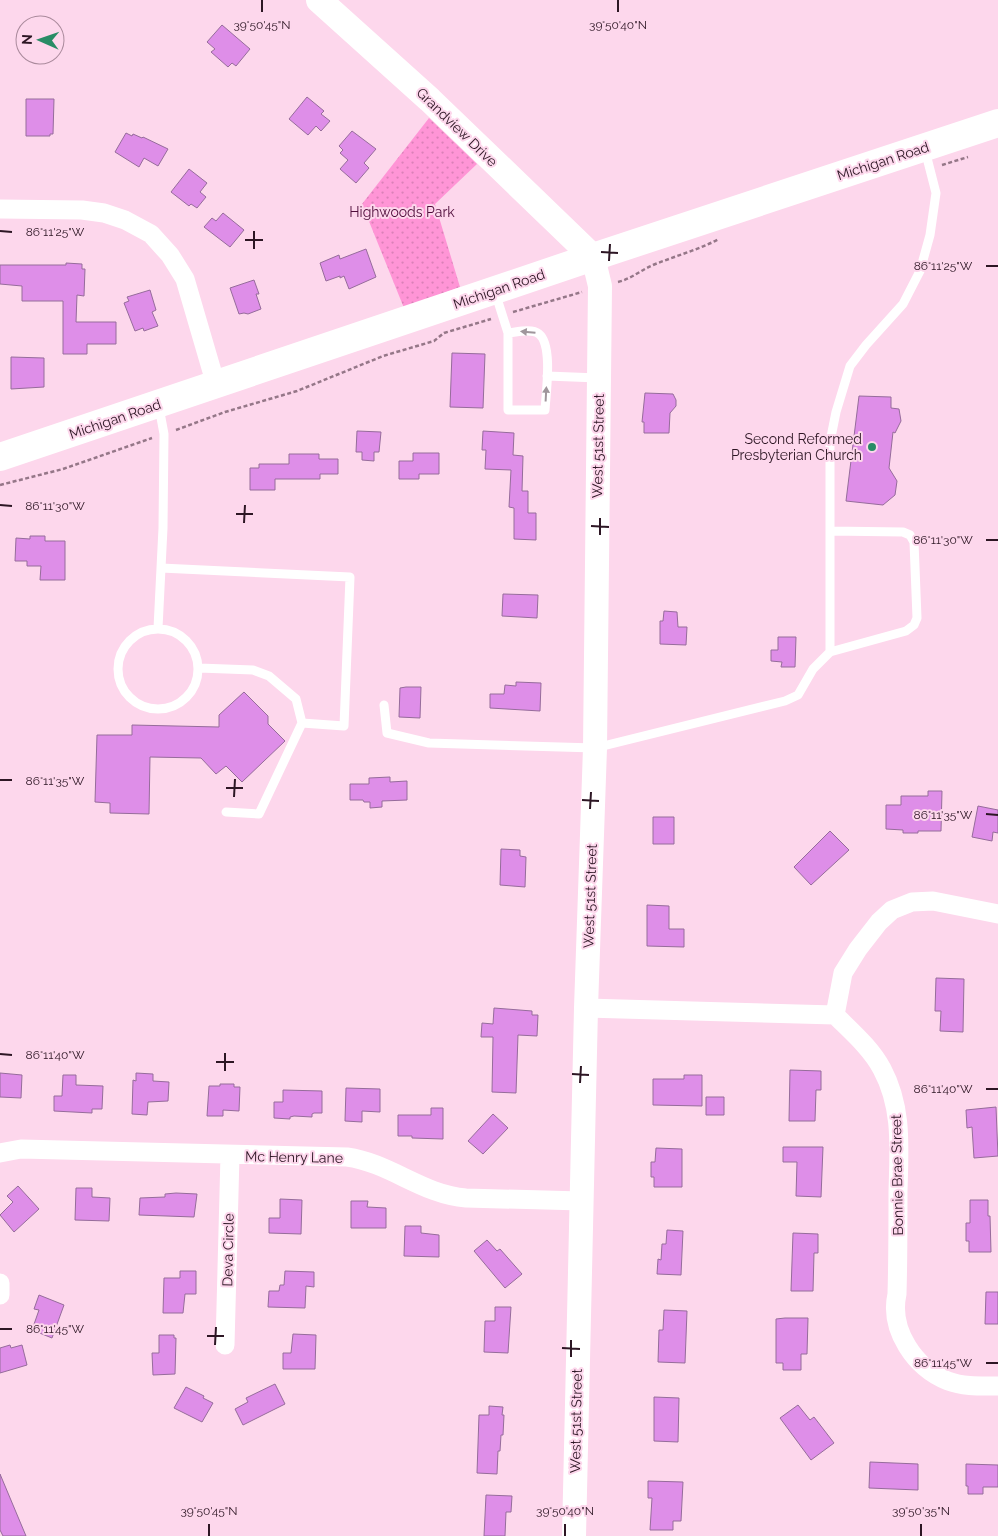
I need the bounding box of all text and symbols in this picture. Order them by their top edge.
north arrow [15,15,65,65]
text: 39°50'45"N [233,18,291,32]
text: 39°50'40"N [589,18,647,32]
text: N [19,34,35,45]
street label: Grandview Drive [413,84,501,170]
street label: Michigan Road [835,139,931,183]
park label: Highwoods Park [349,204,455,220]
text: 86°11'25"W [26,225,85,239]
text: 86°11'25"W [914,259,973,273]
street label: Michigan Road [451,266,547,312]
one-way arrow [520,328,536,336]
one-way arrow [542,386,550,402]
street label: West 51st Street [589,393,607,498]
street label: Michigan Road [67,396,163,442]
place label: Second Reformed Presbyterian Church [731,431,862,463]
marker: Second Reformed Presbyterian Church [866,441,878,453]
text: 86°11'30"W [25,499,85,513]
text: 86°11'30"W [913,533,973,547]
text: 86°11'35"W [26,774,85,788]
text: 86°11'35"W [914,808,973,822]
street label: West 51st Street [580,843,600,948]
text: 86°11'40"W [26,1048,85,1062]
text: 86°11'40"W [914,1082,973,1096]
street label: Bonnie Brae Street [888,1114,906,1236]
street label: Mc Henry Lane [245,1148,343,1166]
street label: Deva Circle [219,1213,237,1287]
text: 86°11'45"W [26,1322,85,1336]
text: 86°11'45"W [914,1356,973,1370]
street label: West 51st Street [567,1368,585,1473]
text: 39°50'45"N [180,1504,238,1518]
text: 39°50'40"N [536,1504,594,1518]
text: 39°50'35"N [892,1504,950,1518]

